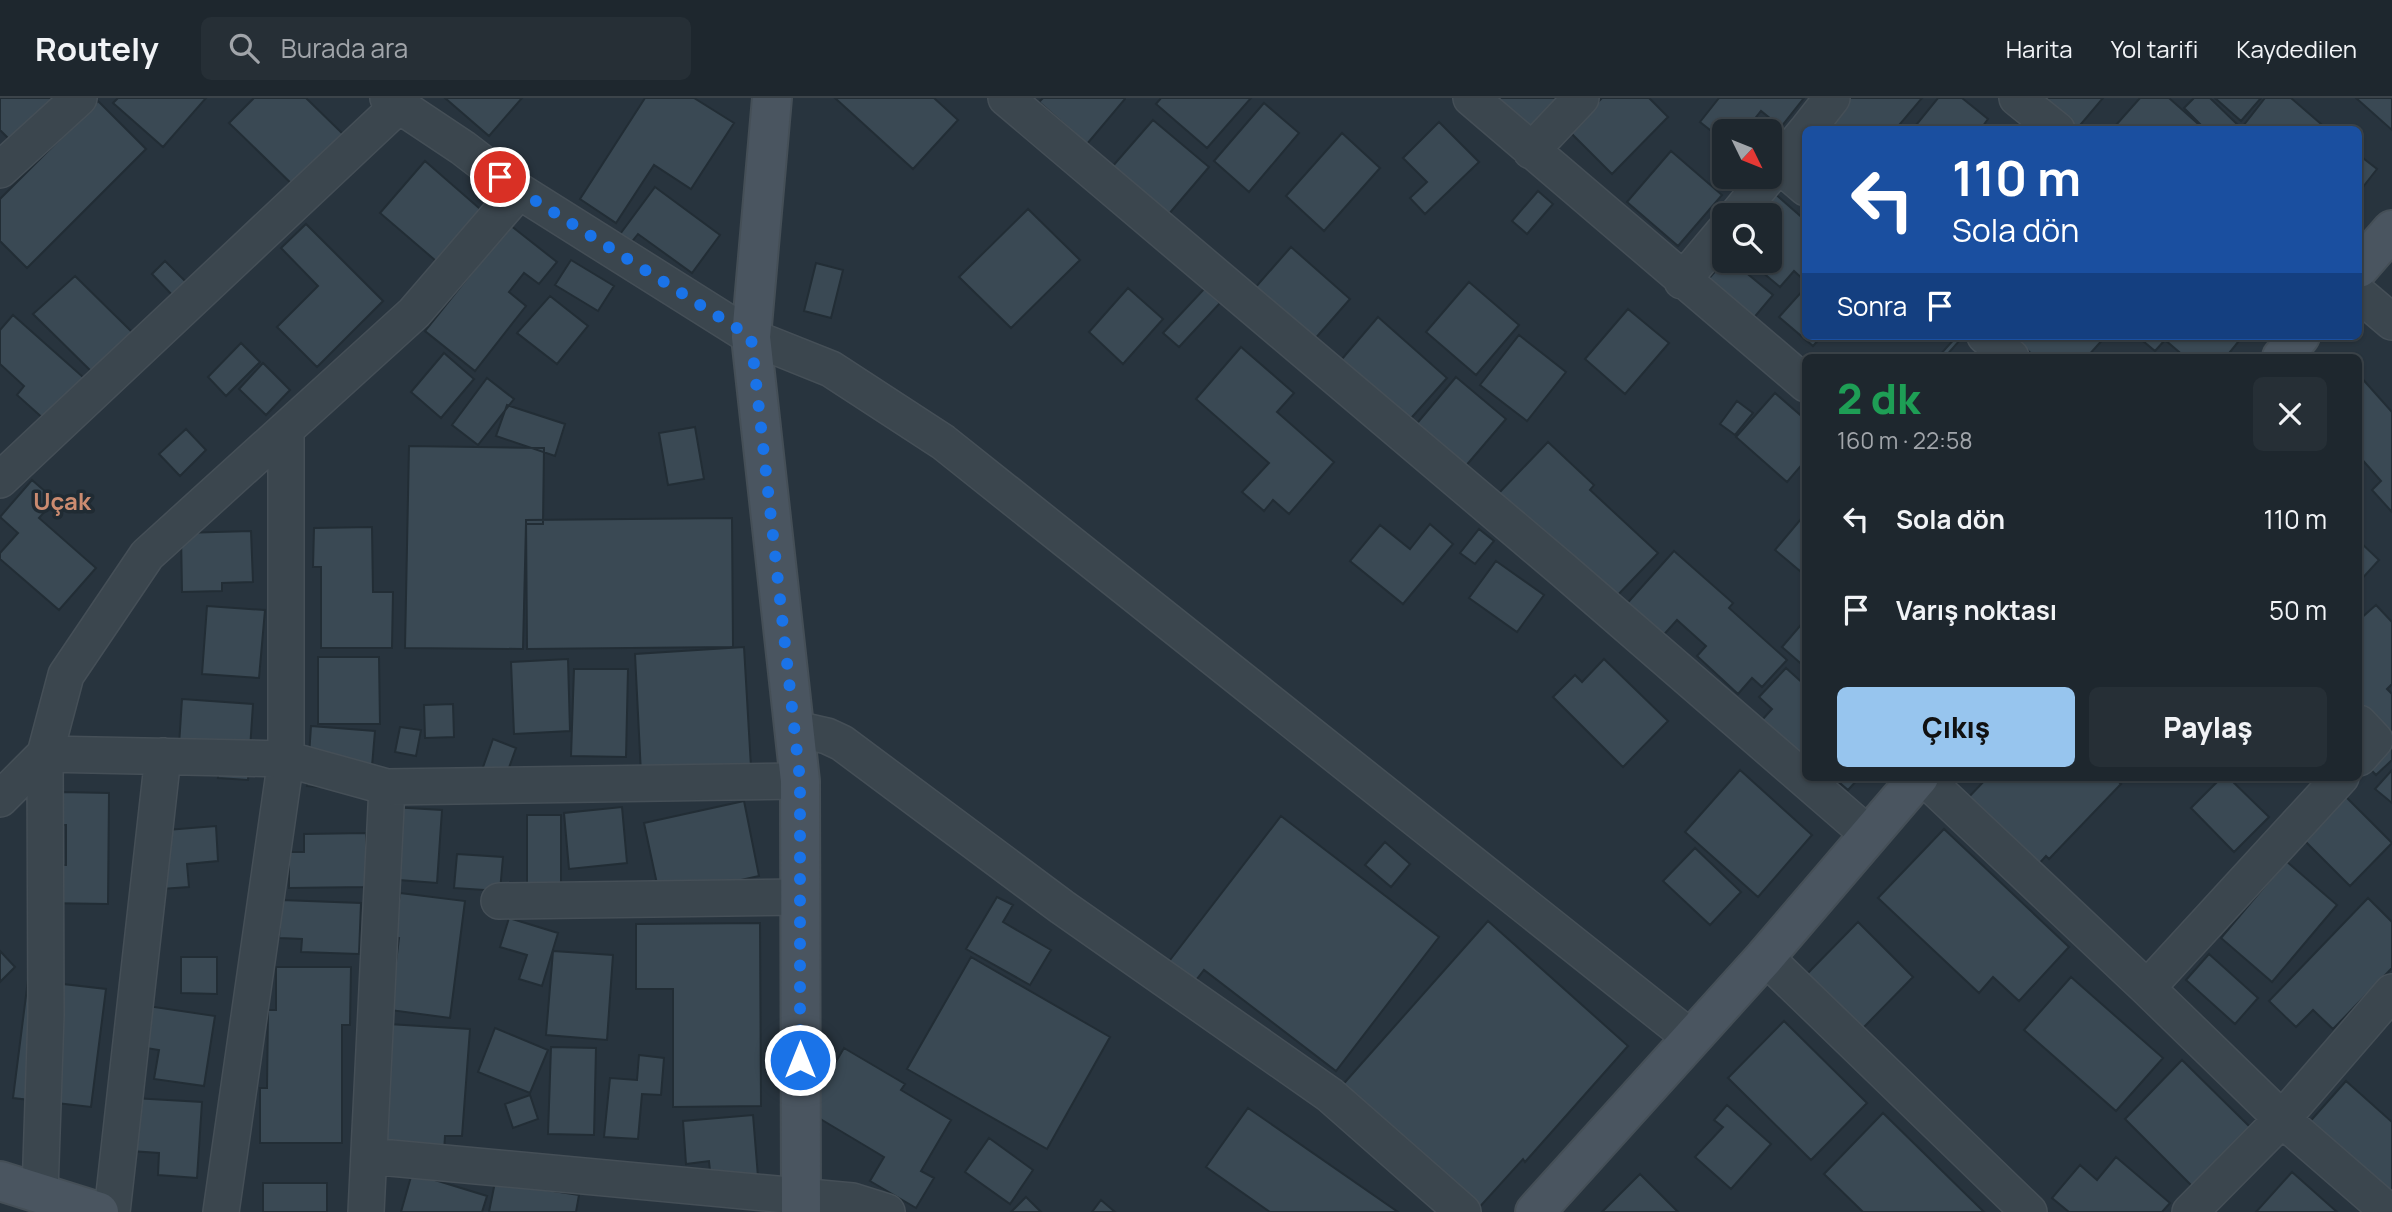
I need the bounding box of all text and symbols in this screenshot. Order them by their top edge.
search box [201,17,691,80]
text: Routely [35,26,159,71]
icon: search [225,29,263,67]
text: Burada ara [281,30,408,66]
text: Harita [2006,32,2073,65]
text: Yol tarifi [2111,32,2198,65]
text: Kaydedilen [2236,32,2357,65]
north arrow [1712,119,1782,189]
map controls [1712,119,1782,273]
text: 110 m [1952,144,2081,211]
pin [470,147,530,207]
icon: left [1837,154,1928,245]
icon: arrive [481,158,519,196]
button: search [1712,203,1782,273]
text: Sola dön [1952,208,2079,252]
icon: arrive [1921,287,1959,325]
text: Sonra [1837,288,1907,324]
text: 2 dk [1837,369,1920,427]
button: close [2253,377,2327,451]
text: 160 m · 22:58 [1837,424,1973,456]
district label: Uçak [33,484,92,517]
icon: left [1837,500,1875,538]
text: Sola dön [1896,501,2005,537]
text: 110 m [2264,501,2327,537]
icon: arrive [1837,591,1875,629]
text: Varış noktası [1896,592,2057,628]
text: 50 m [2269,592,2327,628]
button: Çıkış [1837,687,2075,767]
button: Paylaş [2089,687,2327,767]
position arrow [763,1023,837,1097]

